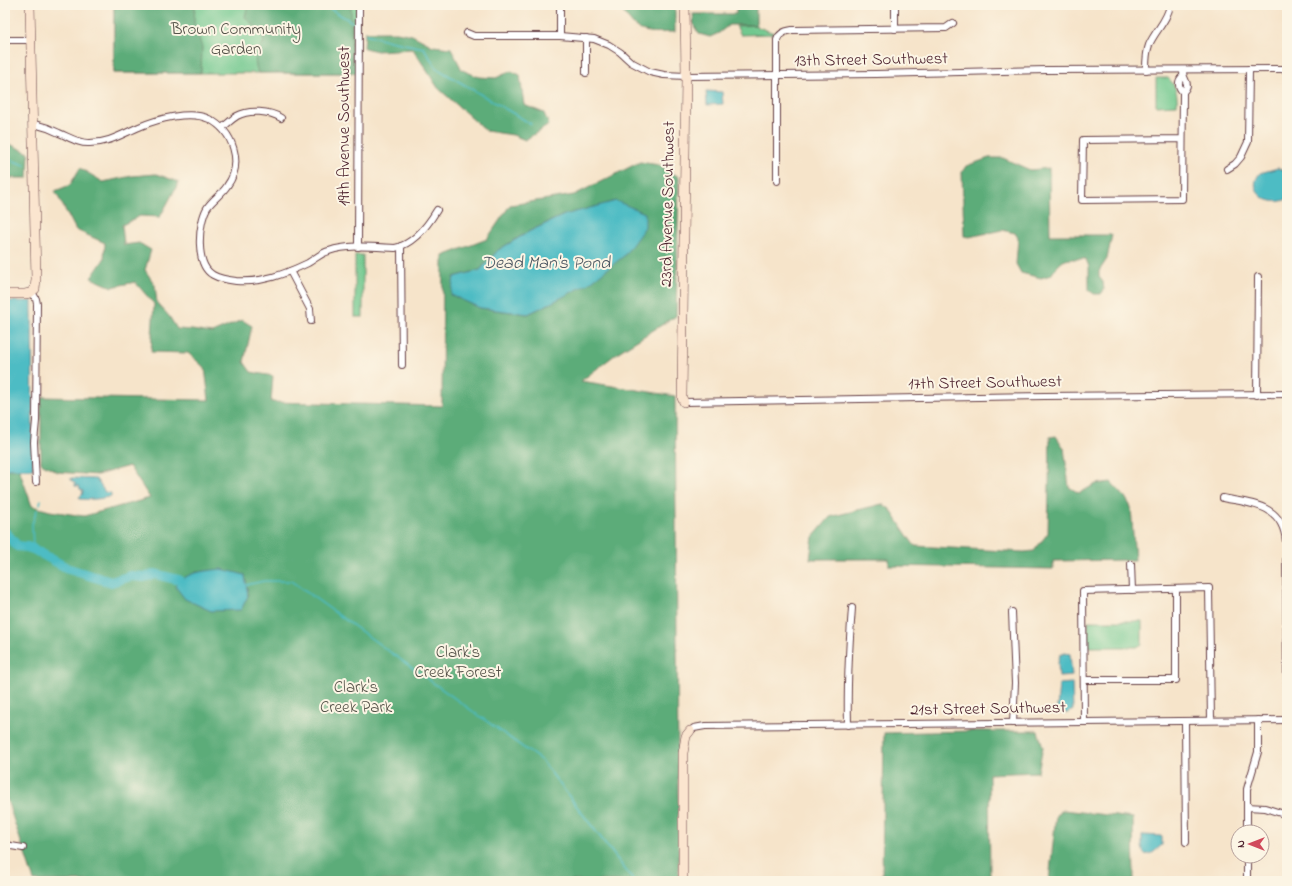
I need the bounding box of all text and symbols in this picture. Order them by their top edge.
park label: Brown Community Garden [170,17,301,62]
street label: 19th Avenue Southwest [332,46,357,206]
street label: 13th Street Southwest [794,46,948,74]
street label: 23rd Avenue Southwest [654,121,682,287]
water label: Dead Man's Pond [482,251,611,277]
street label: 17th Street Southwest [908,369,1062,397]
park label: Clark's Creek Forest [414,640,502,685]
park label: Clark's Creek Park [320,675,393,720]
street label: 21st Street Southwest [910,695,1066,723]
north arrow [1230,824,1270,864]
text: N [1233,840,1249,848]

